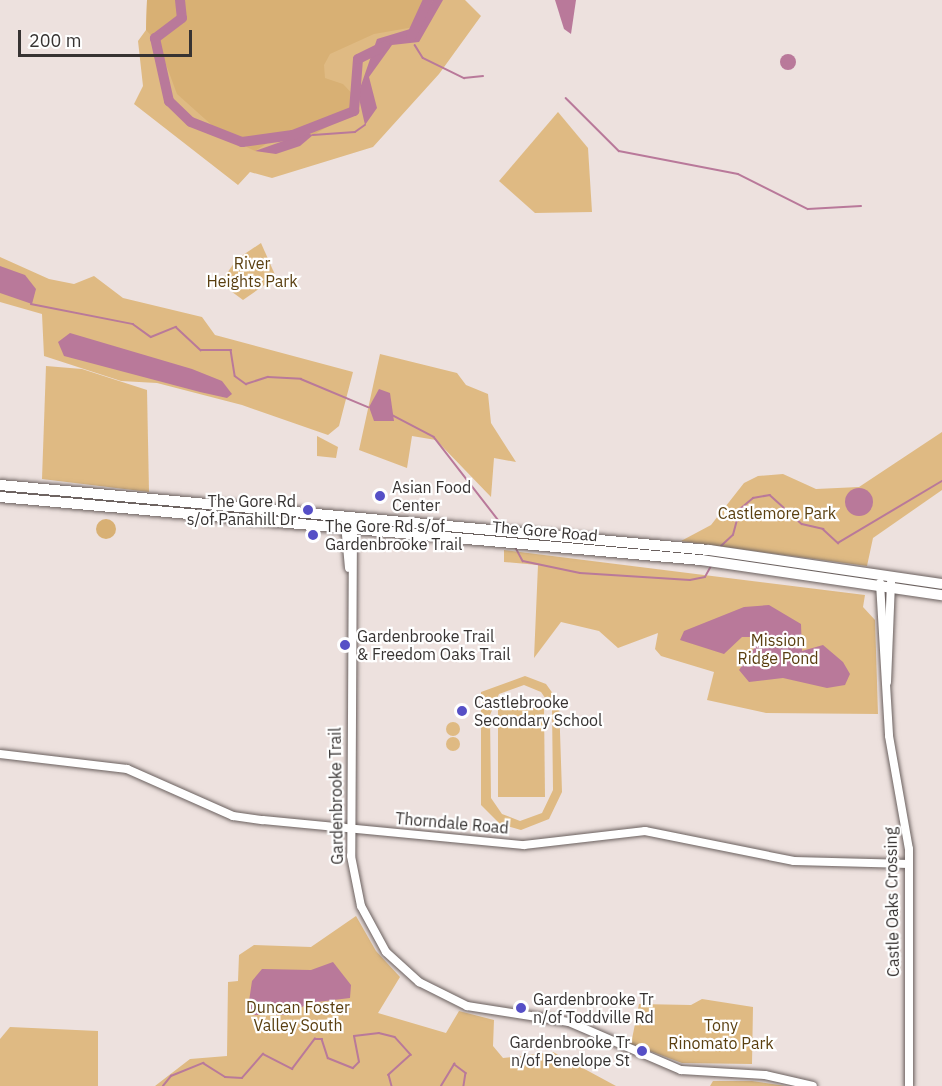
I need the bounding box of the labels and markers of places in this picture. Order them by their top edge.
place label: Asian Food Center [392,477,471,515]
marker: Asian Food Center [373,489,387,503]
place label: The Gore Rd s/of Panahill Dr [187,491,296,529]
marker: The Gore Rd s/of Panahill Dr [301,503,315,517]
place label: The Gore Rd s/of Gardenbrooke Trail [325,516,462,554]
marker: The Gore Rd s/of Gardenbrooke Trail [306,528,320,542]
place label: Gardenbrooke Trail & Freedom Oaks Trail [357,626,511,664]
marker: Gardenbrooke Trail & Freedom Oaks Trail [338,638,352,652]
place label: Castlebrooke Secondary School [474,692,602,730]
marker: Castlebrooke Secondary School [455,704,469,718]
place label: Gardenbrooke Tr n/of Toddville Rd [533,989,654,1027]
marker: Gardenbrooke Tr n/of Toddville Rd [514,1001,528,1015]
place label: Gardenbrooke Tr n/of Penelope St [509,1032,630,1070]
marker: Gardenbrooke Tr n/of Penelope St [635,1044,649,1058]

